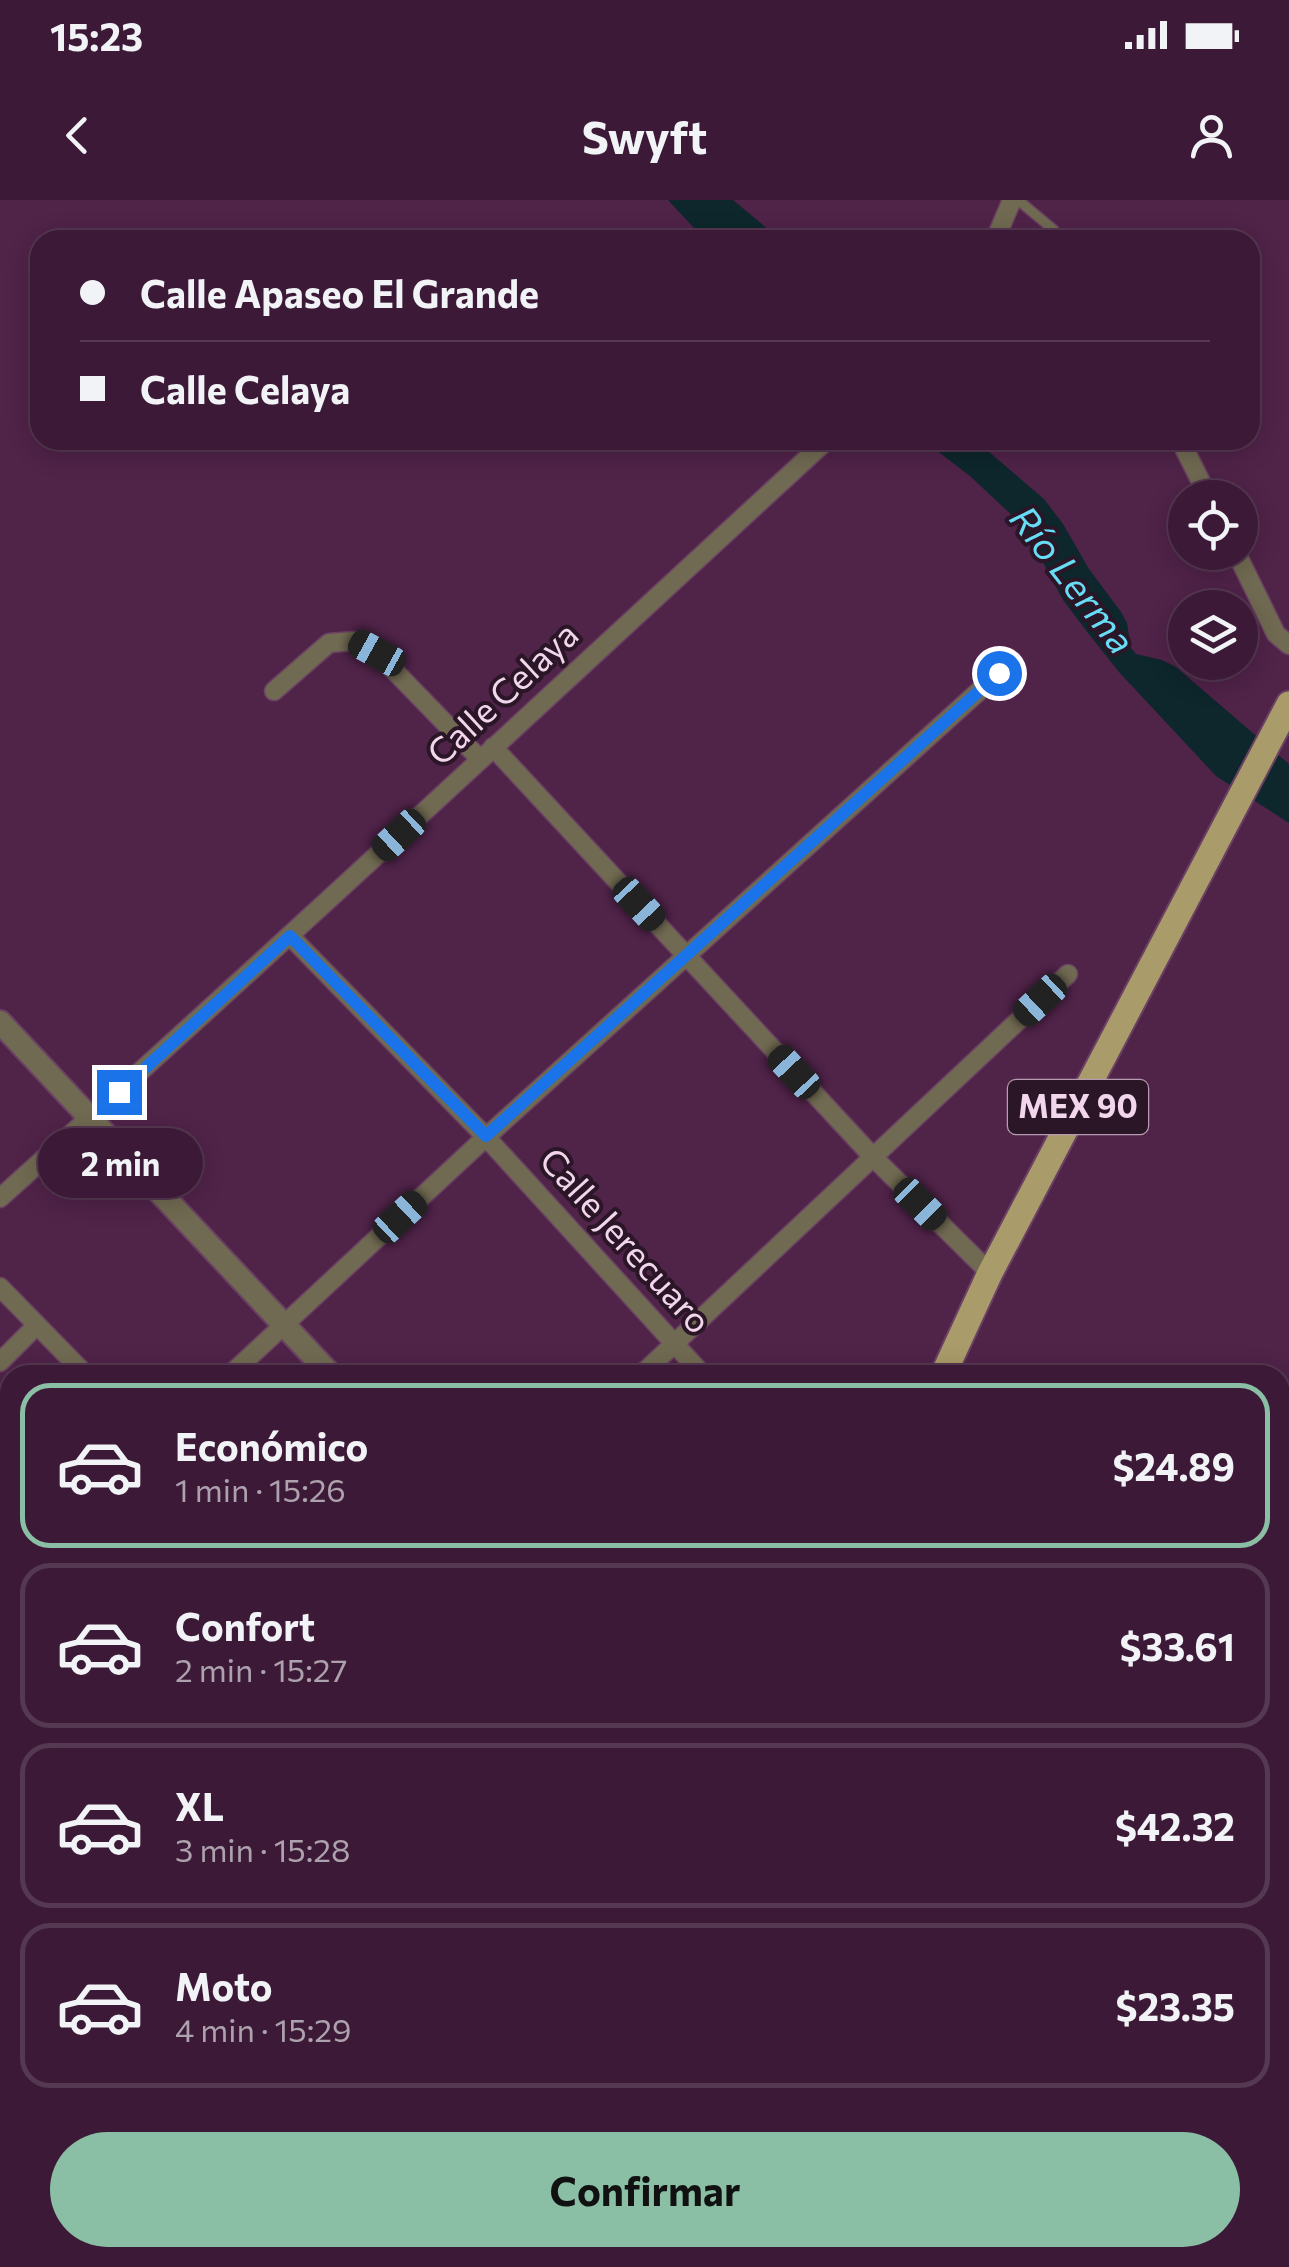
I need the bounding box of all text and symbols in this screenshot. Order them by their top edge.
text: 15:23 [50,12,143,59]
icon: back [50,108,105,163]
text: Swyft [582,108,707,163]
icon: person [1184,108,1239,163]
text: Calle Apaseo El Grande [140,269,539,316]
text: Calle Celaya [140,365,350,412]
map controls [1168,480,1258,680]
button: locate [1168,480,1258,570]
water label: Río Lerma [1002,495,1146,662]
button: layers [1168,590,1258,680]
street label: Calle Celaya [417,611,586,773]
car [343,625,411,681]
route start [977,651,1022,696]
car [367,804,431,866]
car [608,872,670,936]
car [1008,969,1072,1031]
car [763,1040,825,1104]
route end [97,1070,142,1115]
road number: MEX 90 [1008,1080,1148,1134]
callout: 2 min [36,1127,202,1197]
street label: Calle Jerecuaro [532,1138,722,1341]
text: 2 min [81,1143,160,1183]
car [888,1172,952,1236]
car [368,1186,432,1248]
icon: car [55,1421,145,1511]
text: Económico [175,1422,368,1469]
text: $24.89 [1112,1442,1235,1489]
text: 1 min · 15:26 [175,1469,346,1509]
icon: car [55,1601,145,1691]
text: Confort [175,1602,315,1649]
text: $33.61 [1119,1622,1235,1669]
text: 2 min · 15:27 [175,1649,347,1689]
icon: car [55,1781,145,1871]
text: XL [175,1782,224,1829]
text: $42.32 [1115,1802,1235,1849]
text: 3 min · 15:28 [175,1829,350,1869]
icon: car [55,1961,145,2051]
text: Moto [175,1962,273,2009]
text: $23.35 [1116,1982,1235,2029]
text: 4 min · 15:29 [175,2009,351,2049]
button: Confirmar [50,2132,1240,2247]

